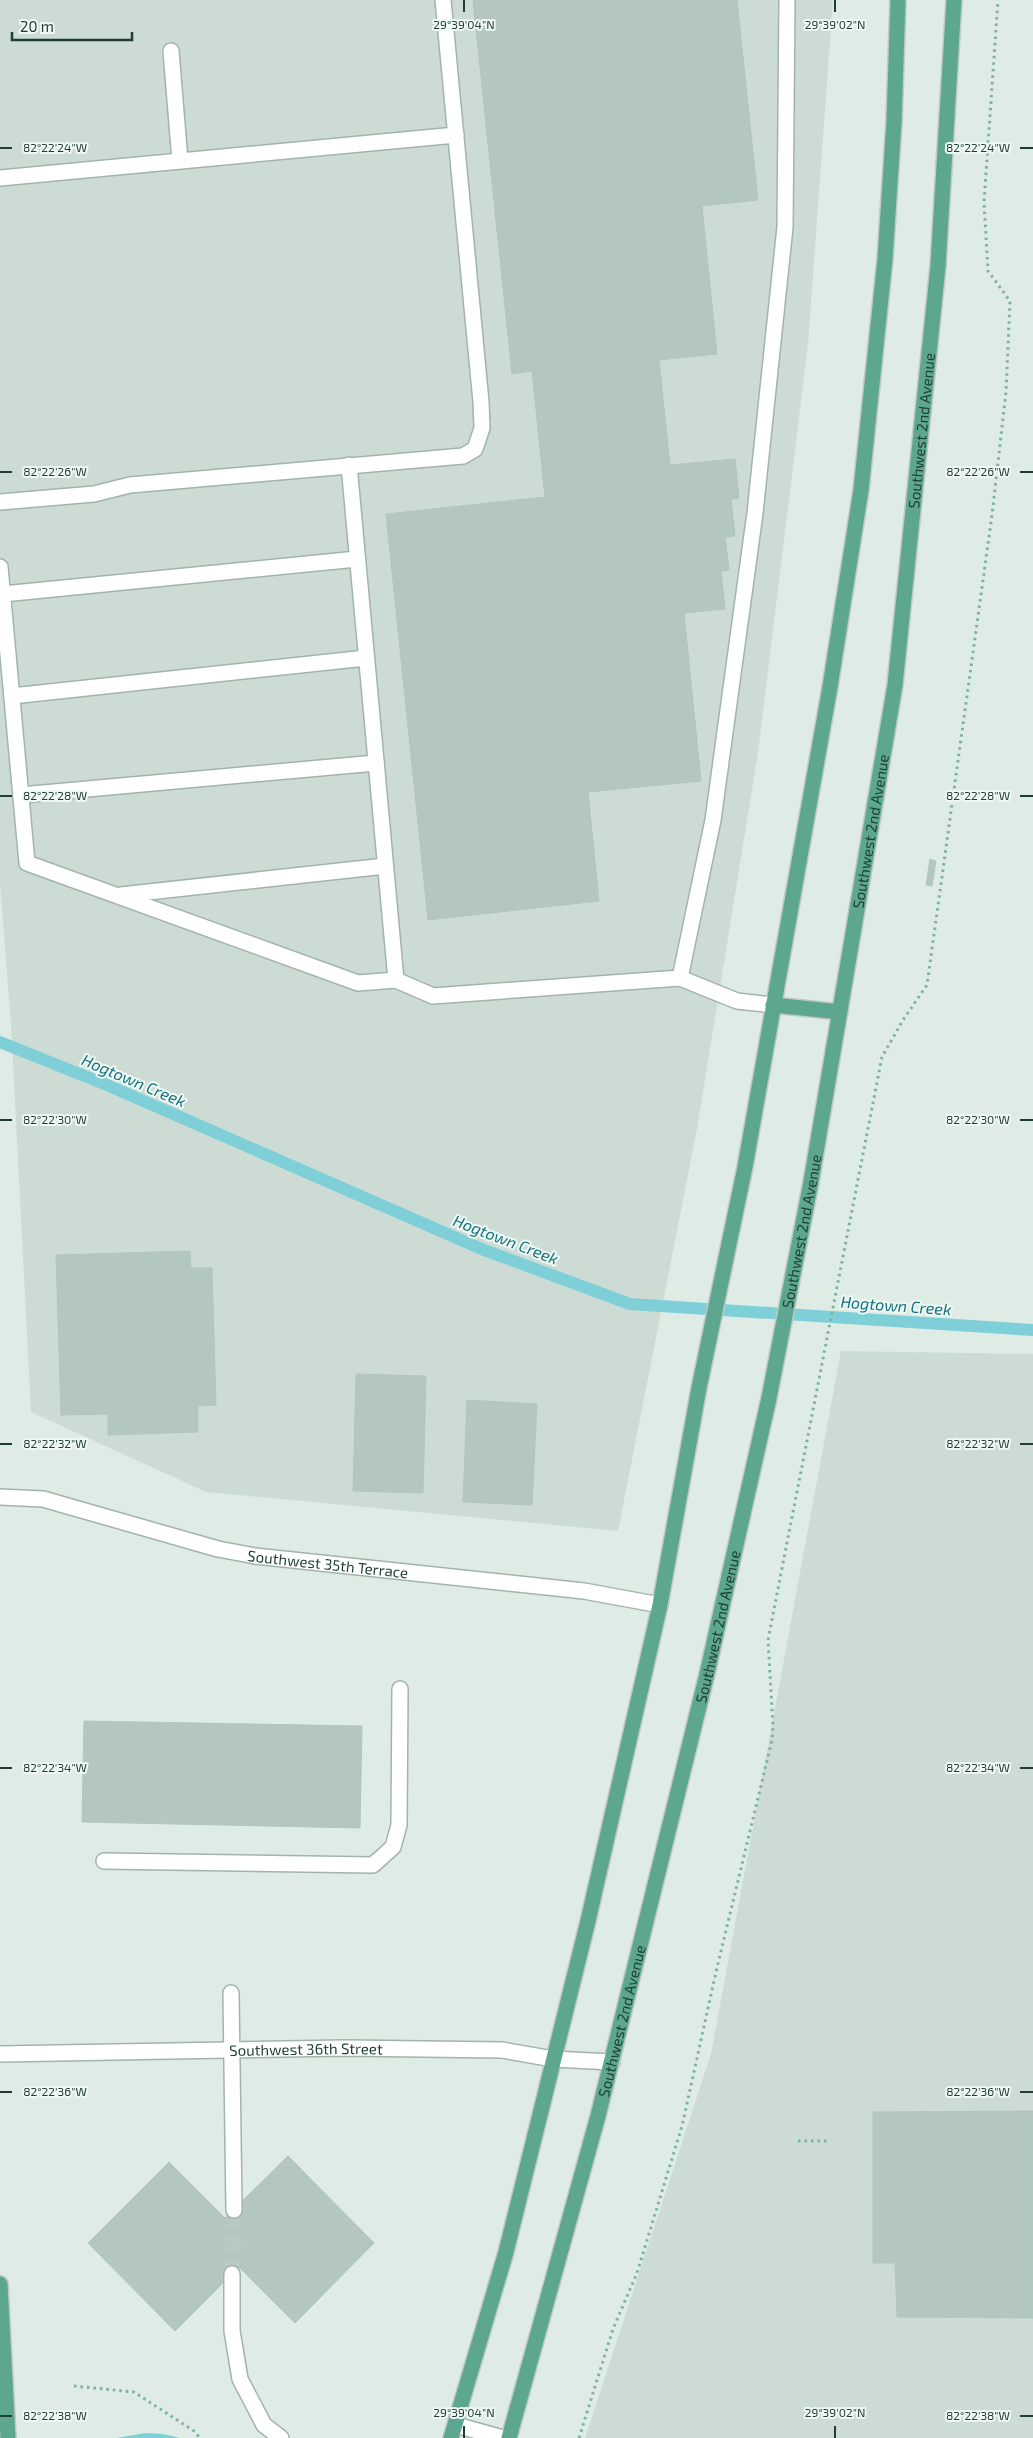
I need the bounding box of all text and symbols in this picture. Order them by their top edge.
scale bar [12,10,132,42]
text: 20 m [20,17,54,35]
text: 29°39'04"N [433,17,495,31]
text: 29°39'02"N [805,17,865,31]
text: 82°22'24"W [23,140,87,154]
text: 82°22'24"W [946,140,1010,154]
street label: Southwest 2nd Avenue [904,352,938,509]
text: 82°22'26"W [23,464,87,478]
text: 82°22'26"W [946,464,1010,478]
street label: Southwest 2nd Avenue [848,753,892,910]
text: 82°22'28"W [23,788,87,802]
text: 82°22'28"W [946,788,1010,802]
water label: Hogtown Creek [79,1050,189,1110]
text: 82°22'30"W [23,1112,87,1126]
text: 82°22'30"W [946,1112,1010,1126]
street label: Southwest 2nd Avenue [778,1153,825,1310]
water label: Hogtown Creek [451,1210,561,1268]
water label: Hogtown Creek [840,1292,952,1318]
text: 82°22'32"W [23,1436,87,1450]
text: 82°22'32"W [946,1436,1010,1450]
street label: Southwest 35th Terrace [246,1546,409,1581]
street label: Southwest 2nd Avenue [691,1548,744,1705]
text: 82°22'34"W [23,1760,87,1774]
text: 82°22'34"W [946,1760,1010,1774]
street label: Southwest 2nd Avenue [594,1943,649,2099]
street label: Southwest 36th Street [229,2039,383,2059]
text: 82°22'36"W [23,2084,87,2098]
text: 82°22'36"W [946,2084,1010,2098]
text: 29°39'04"N [433,2405,495,2419]
text: 29°39'02"N [805,2405,865,2419]
text: 82°22'38"W [23,2408,87,2422]
text: 82°22'38"W [946,2408,1010,2422]

